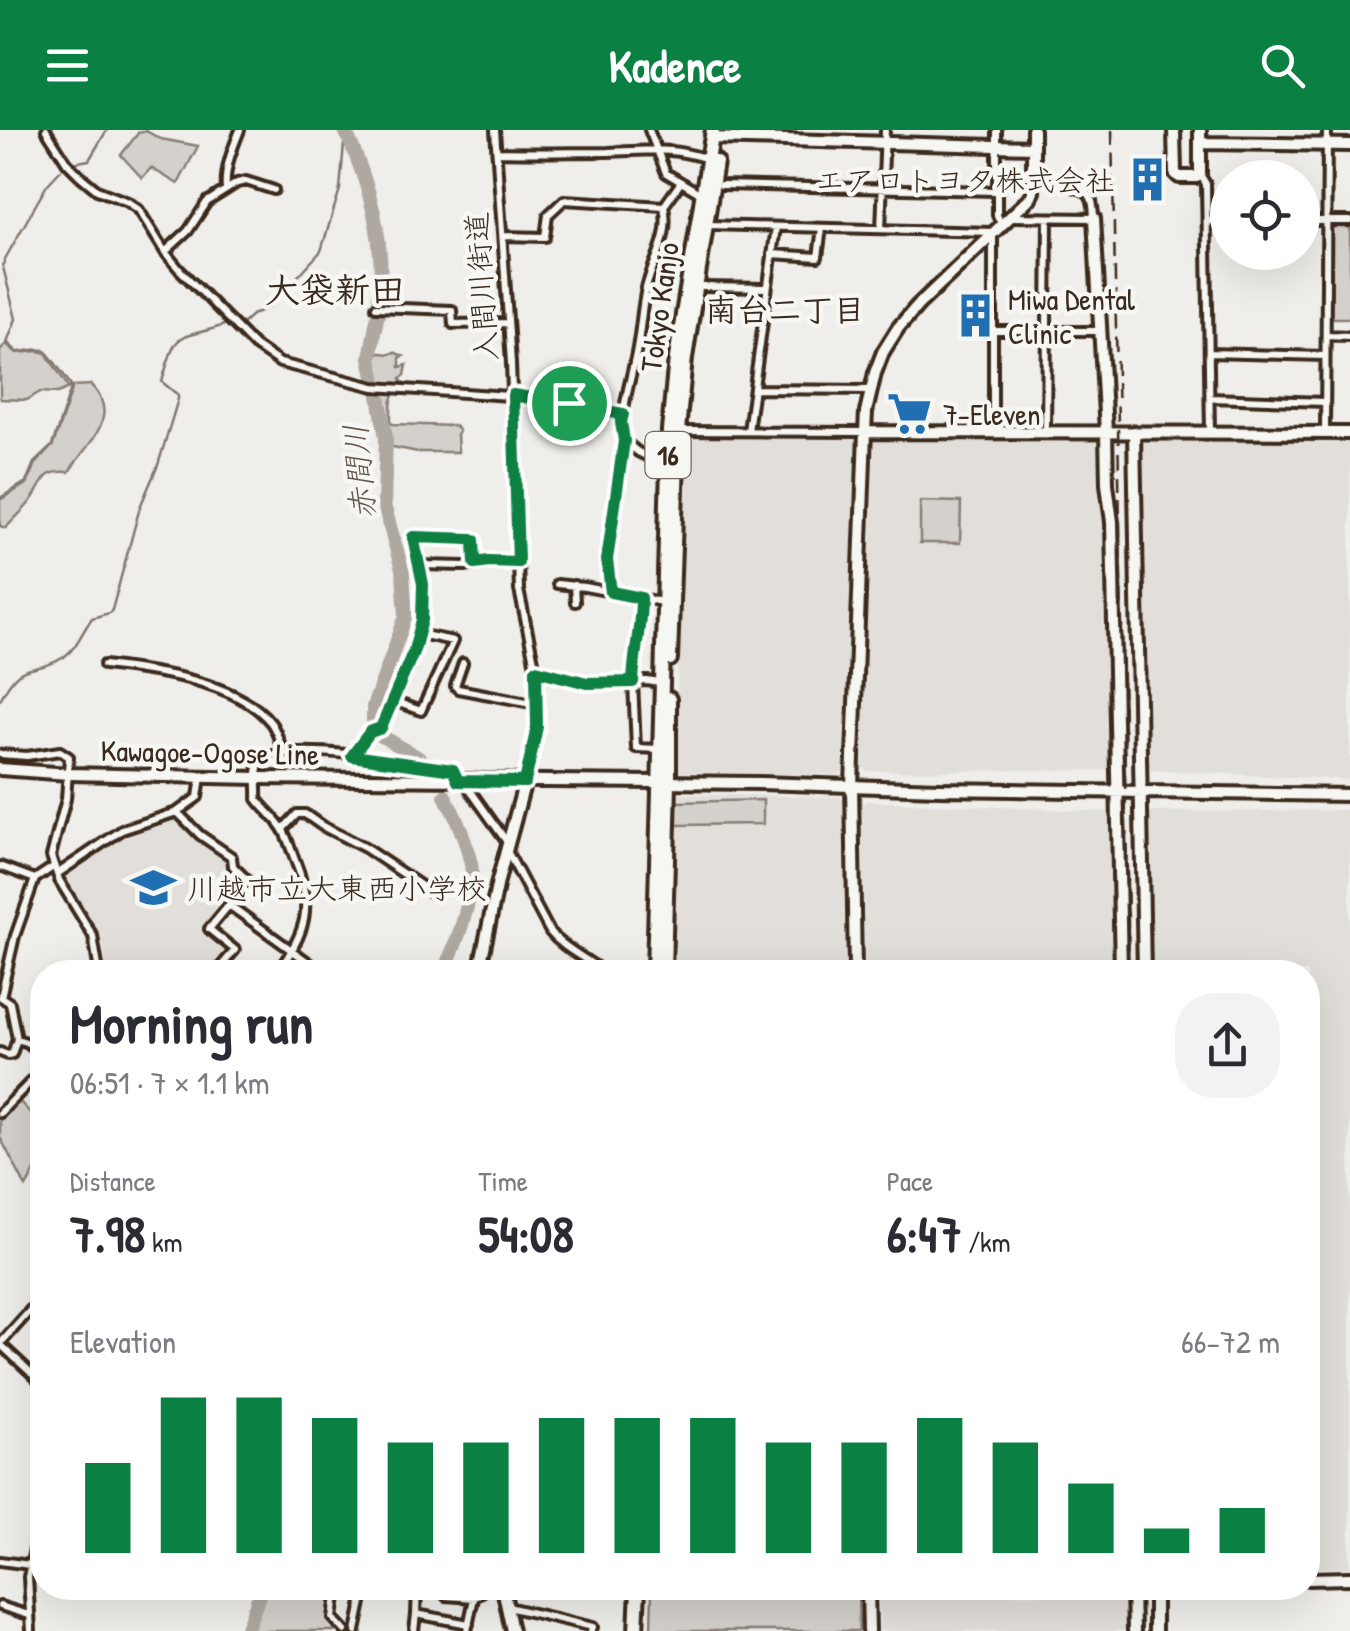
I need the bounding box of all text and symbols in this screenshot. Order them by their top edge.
text: Kadence [609,35,741,96]
icon: menu [40,38,95,93]
icon: search [1255,38,1310,93]
building icon: エアロトヨタ株式会社 [1124,156,1172,204]
place label: エアロトヨタ株式会社 [815,160,1115,200]
map controls [1210,160,1320,270]
button: locate [1210,160,1320,270]
street label: 入間川街道 [456,211,506,363]
street label: Tokyo Kanjo [630,240,688,374]
district label: 大袋新田 [265,266,405,313]
place label: Miwa Dental Clinic [1008,279,1135,353]
district label: 南台二丁目 [705,288,865,331]
building icon: Miwa Dental Clinic [951,292,999,340]
pin [527,361,612,446]
icon: arrive [542,376,597,431]
supermarket icon: 7-Eleven [886,390,934,438]
place label: 7-Eleven [943,394,1041,434]
water label: 赤間川 [333,422,385,522]
road number: 16 [646,432,690,478]
street label: Kawagoe-Ogose Line [100,730,320,774]
school or university icon: 川越市立大東西小学校 [130,864,178,912]
place label: 川越市立大東西小学校 [187,868,487,908]
text: Morning run [70,986,313,1060]
button: share [1175,993,1280,1098]
text: 06:51 · 7 × 1.1 km [70,1061,270,1104]
text: Distance [70,1162,156,1200]
text: Time [478,1162,528,1200]
text: Pace [887,1162,933,1200]
text: 7.98 [70,1200,145,1268]
text: 54:08 [478,1200,574,1268]
text: 6:47 [887,1200,962,1268]
text: km [145,1223,183,1261]
text: /km [962,1223,1011,1261]
text: Elevation [70,1320,176,1363]
text: 66–72 m [1181,1320,1280,1363]

